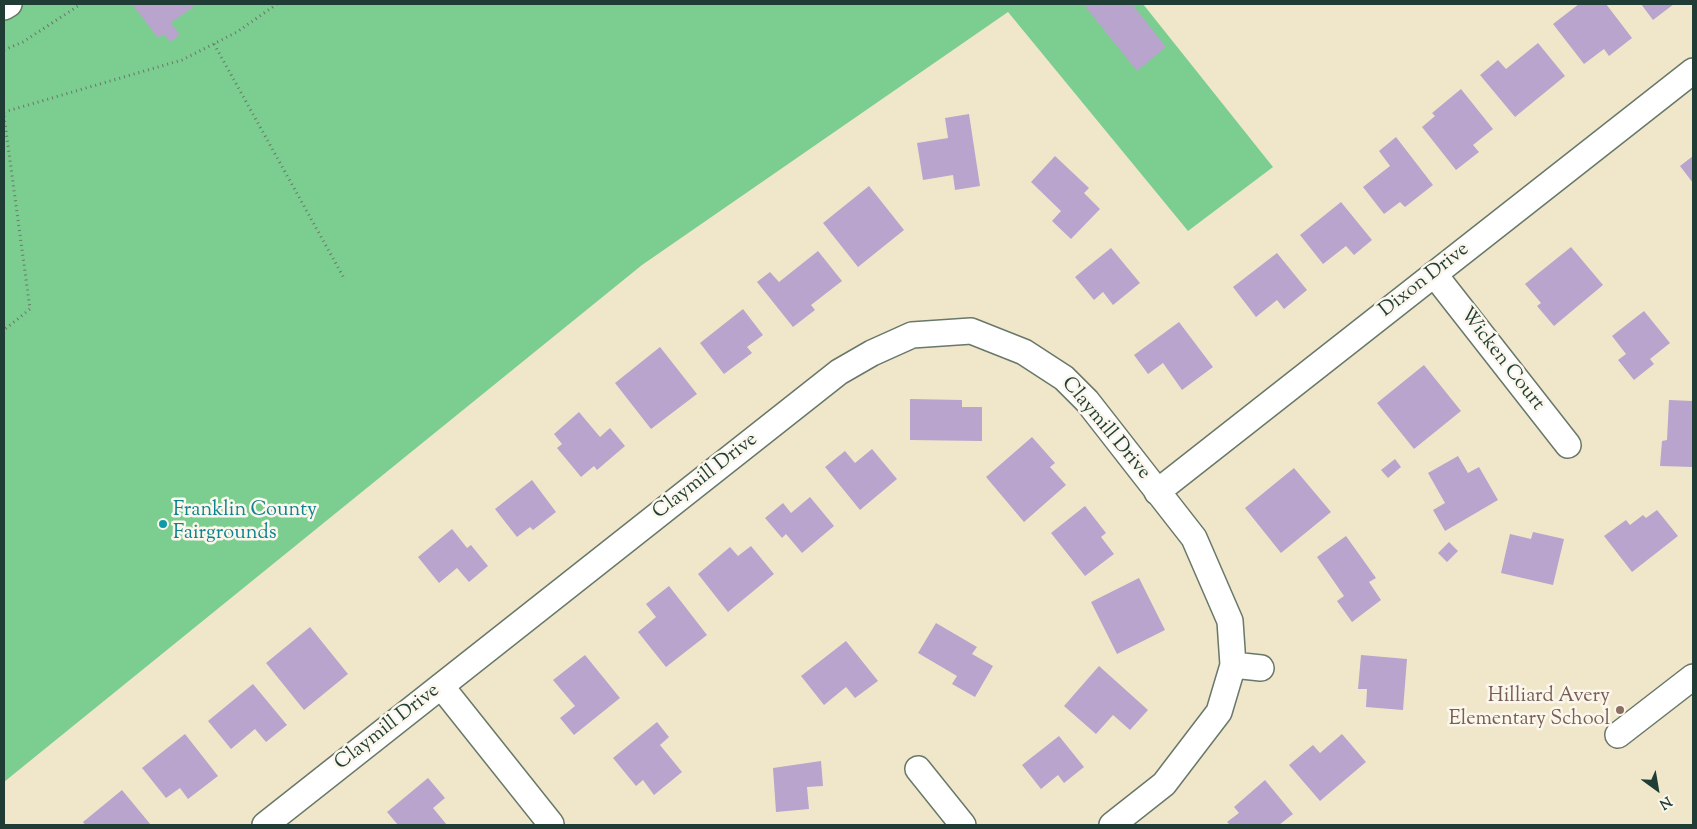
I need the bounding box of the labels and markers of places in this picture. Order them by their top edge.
place label: Franklin County Fairgrounds [173,500,317,547]
marker: Franklin County Fairgrounds [157,518,169,530]
place label: Hilliard Avery Elementary School [1449,686,1610,733]
marker: Hilliard Avery Elementary School [1614,704,1626,716]

